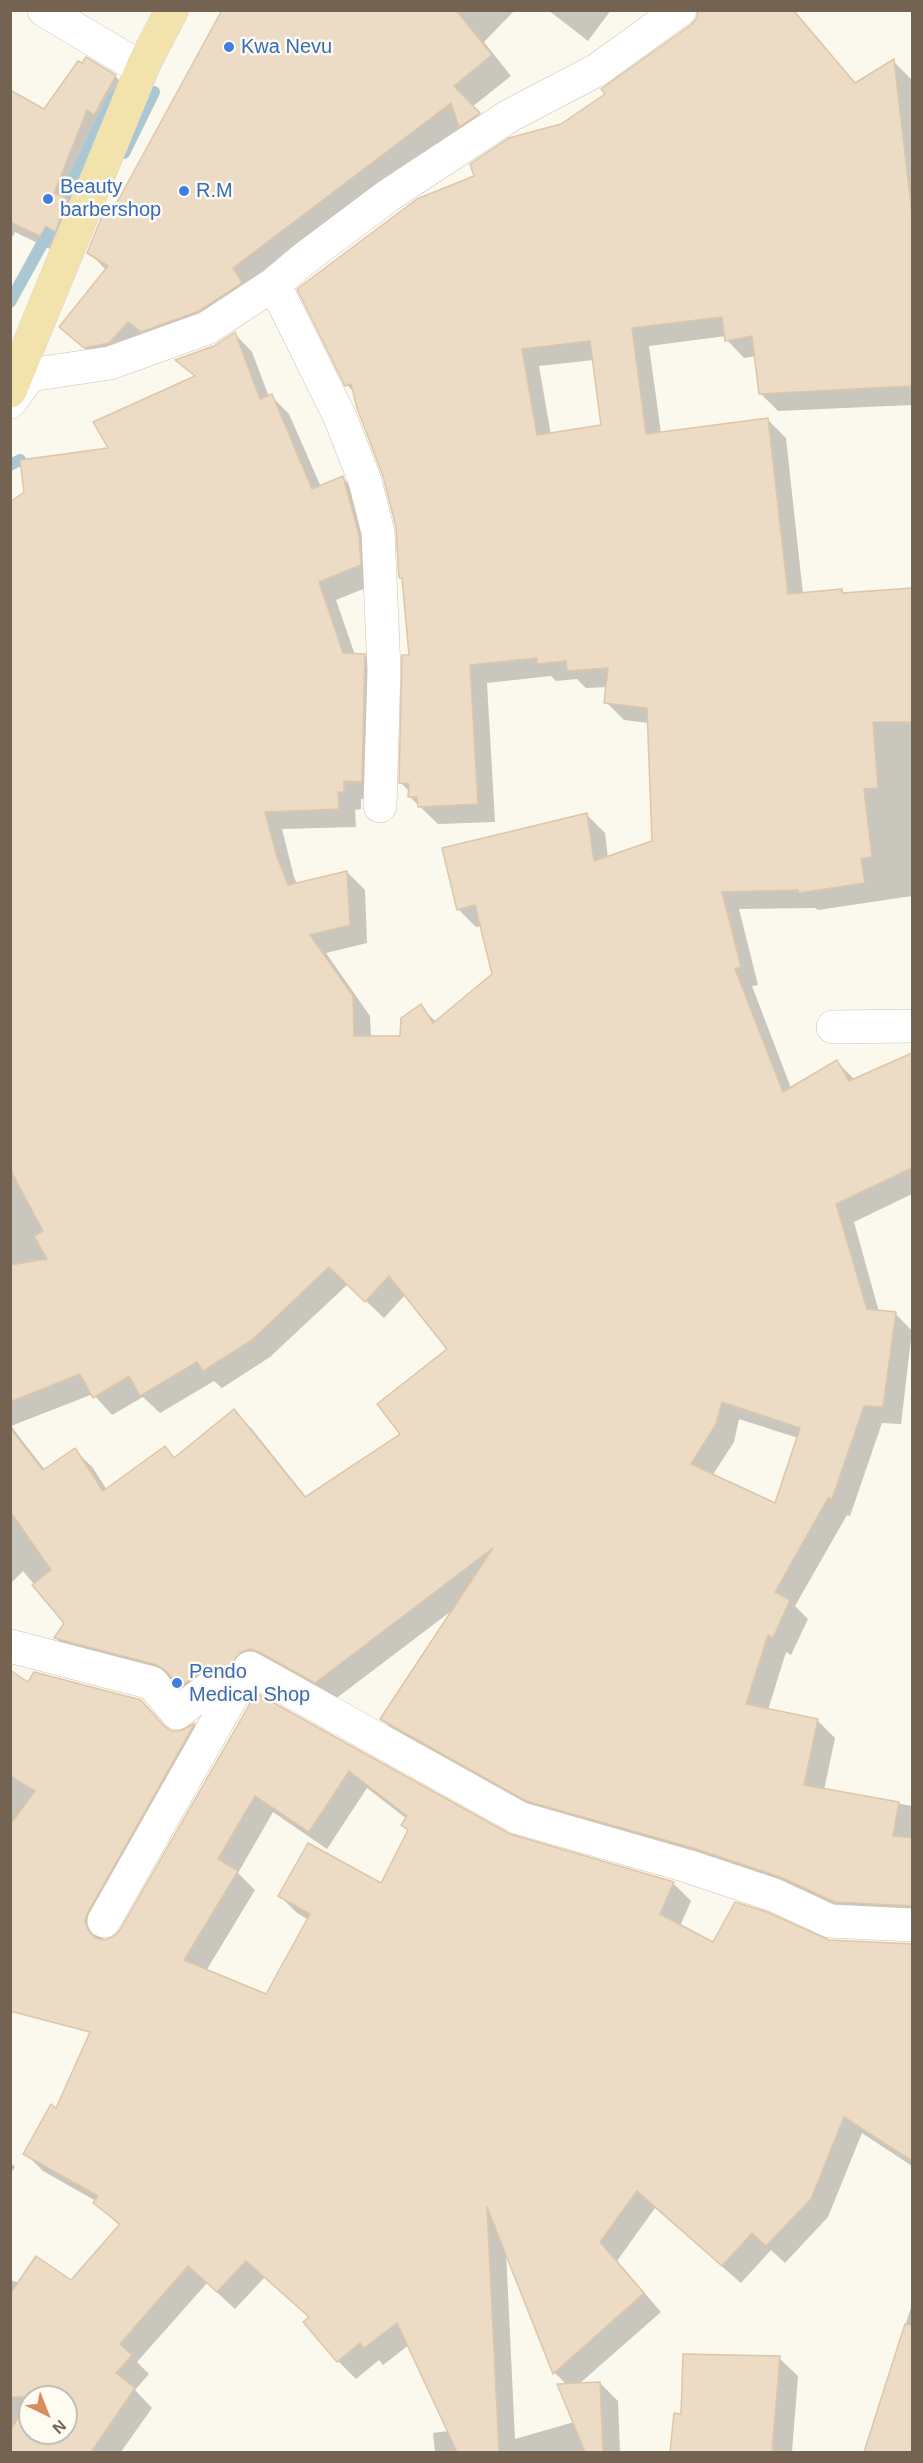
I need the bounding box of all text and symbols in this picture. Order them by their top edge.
place label: Kwa Nevu [241,35,332,59]
marker: Kwa Nevu [222,40,236,54]
place label: Beauty barbershop [60,175,161,222]
place label: R.M [196,179,233,203]
marker: R.M [177,184,191,198]
marker: Beauty barbershop [41,192,55,206]
place label: Pendo Medical Shop [189,1660,310,1707]
marker: Pendo Medical Shop [170,1676,184,1690]
north arrow [18,2385,78,2445]
text: N [49,2417,69,2437]

